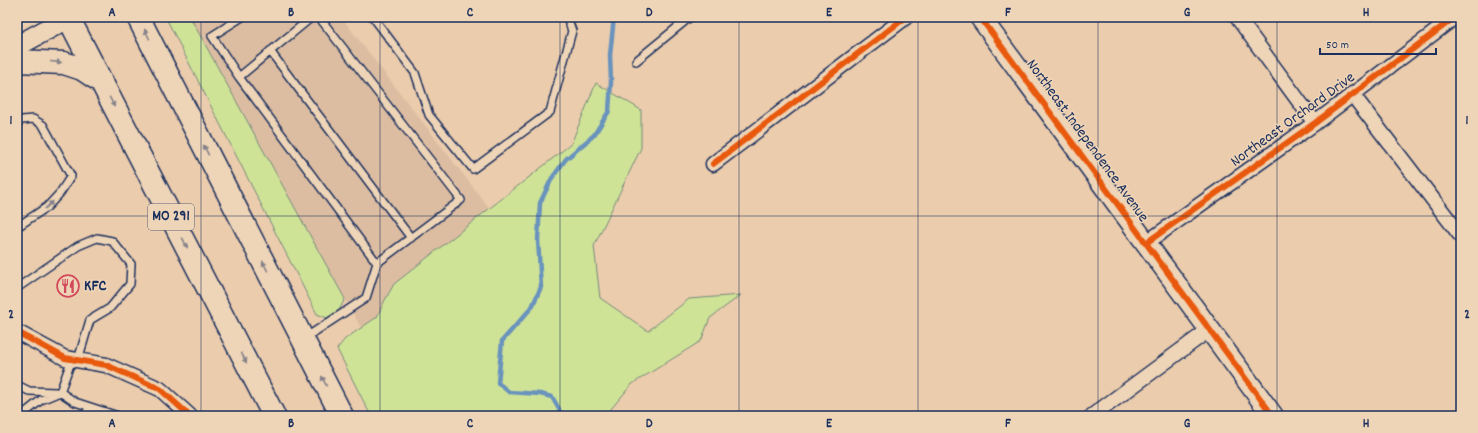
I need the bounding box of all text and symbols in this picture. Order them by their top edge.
text: A [108,4,116,23]
text: B [288,4,294,23]
text: C [467,4,474,23]
text: D [646,4,653,23]
text: E [826,4,833,23]
text: F [1005,4,1011,23]
text: G [1184,4,1191,23]
text: H [1363,4,1370,23]
one-way arrow [143,28,150,40]
scale bar [1320,30,1436,56]
text: 50 m [1326,37,1349,54]
street label: Northeast Independence Avenue [1020,55,1154,227]
one-way arrow [50,58,62,65]
street label: Northeast Orchard Drive [1226,67,1360,173]
one-way arrow [109,97,115,108]
text: 1 [10,112,13,131]
text: 1 [1466,112,1469,131]
one-way arrow [203,144,209,156]
one-way arrow [44,200,54,209]
road number: MO 291 [148,204,194,230]
one-way arrow [181,237,188,248]
one-way arrow [262,260,268,271]
restaurant icon: KFC [55,273,81,299]
place label: KFC [84,275,107,298]
text: 2 [8,306,14,325]
text: 2 [1464,306,1470,325]
one-way arrow [241,352,248,364]
one-way arrow [321,376,327,387]
text: A [108,415,116,433]
text: B [288,415,294,433]
text: C [467,415,474,433]
text: D [646,415,653,433]
text: E [826,415,833,433]
text: F [1005,415,1011,433]
text: G [1184,415,1191,433]
text: H [1363,415,1370,433]

